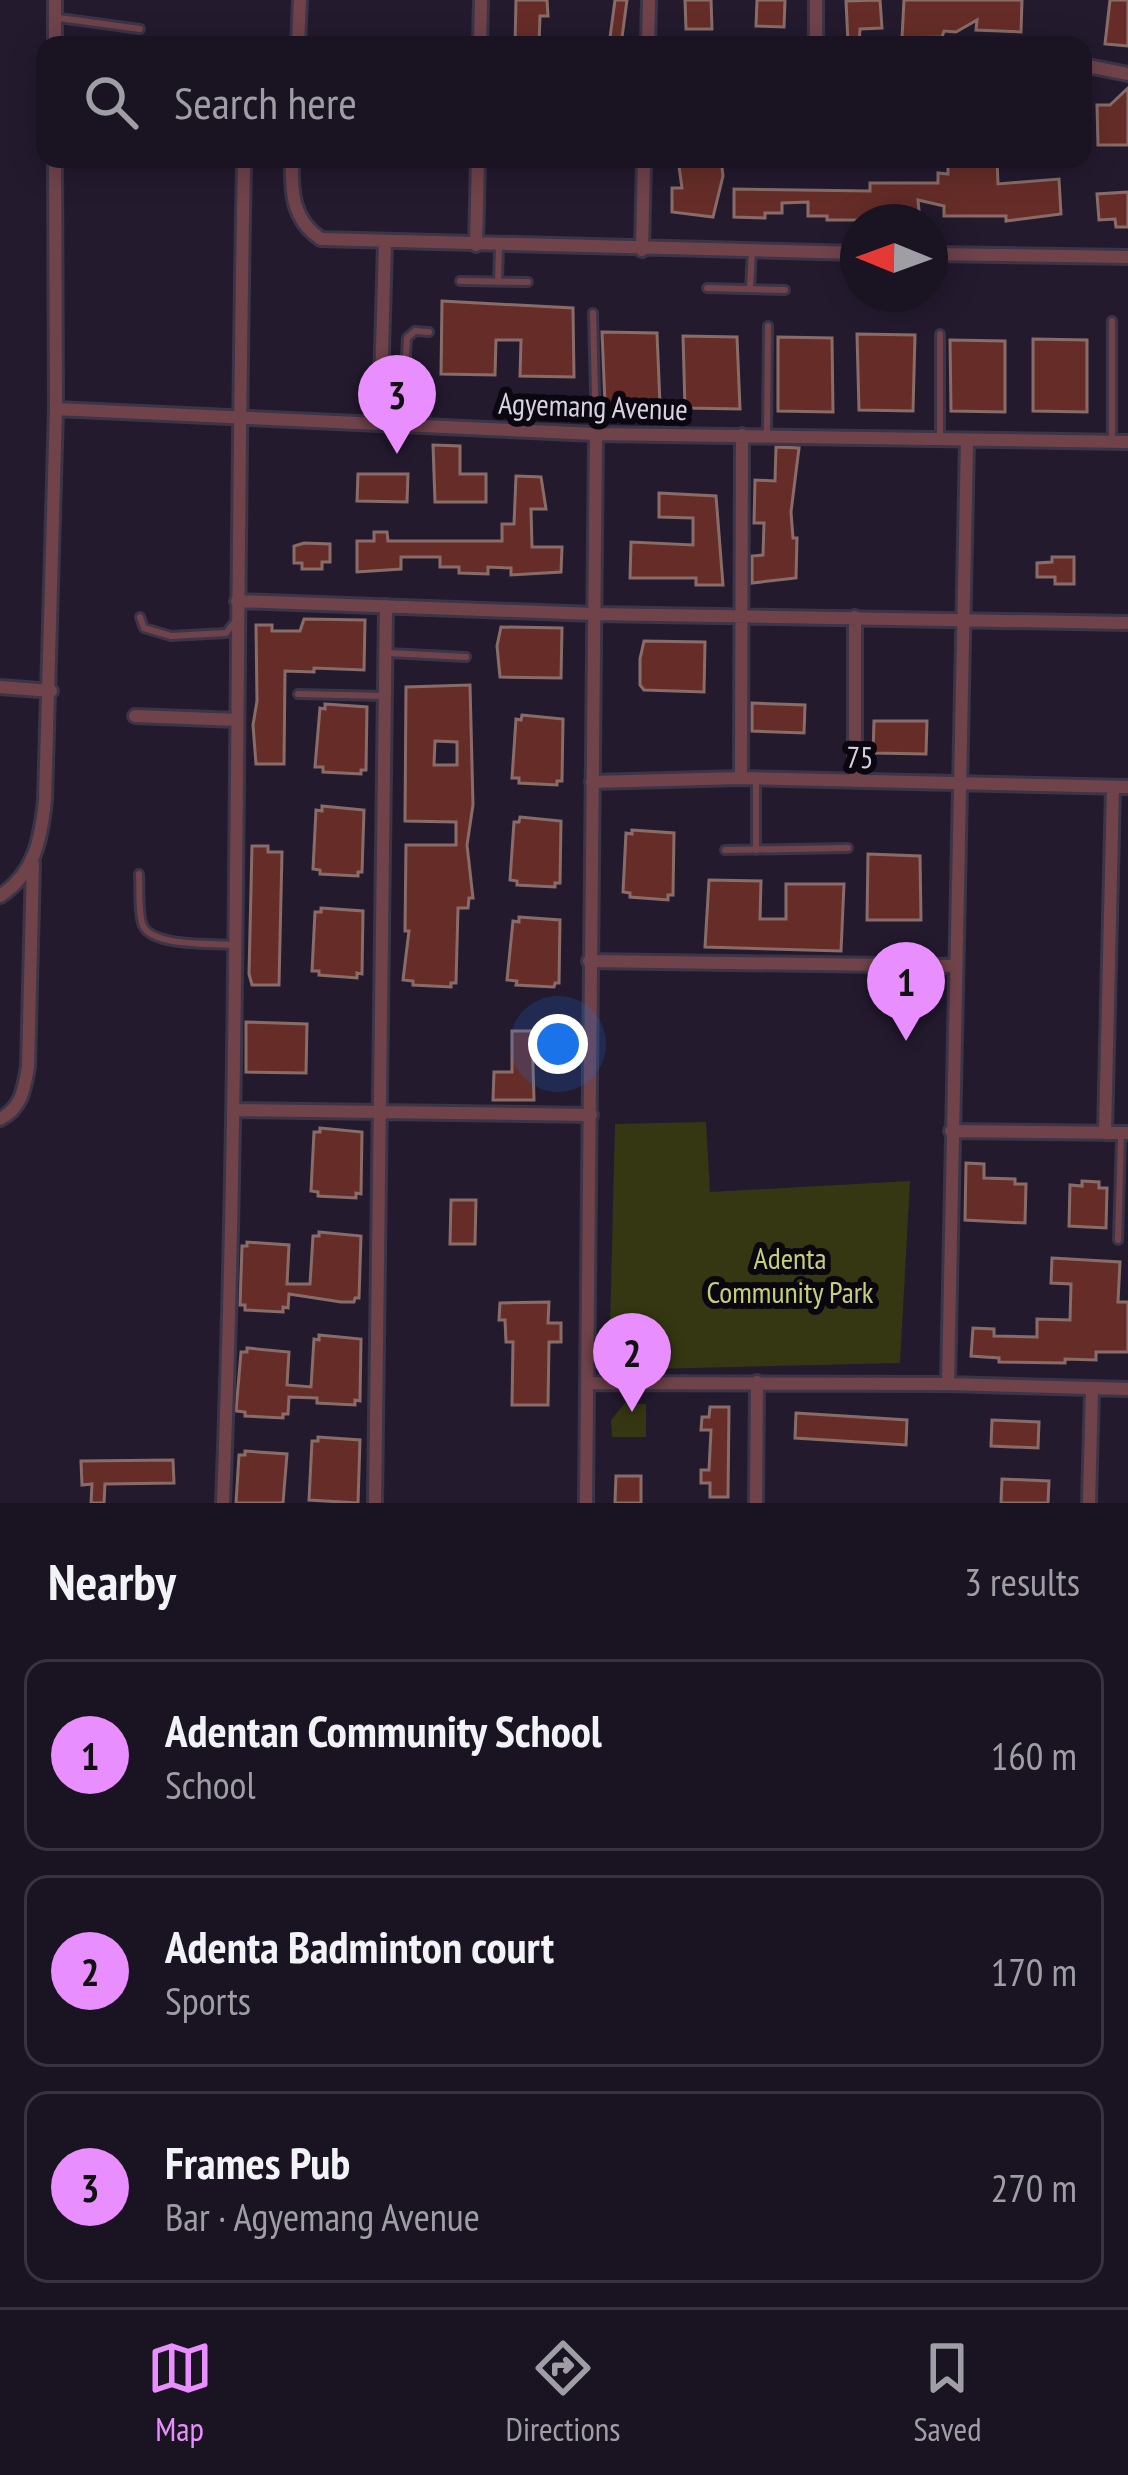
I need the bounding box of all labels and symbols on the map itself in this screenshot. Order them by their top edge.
north arrow [840,204,948,312]
pin: 3 [358,355,436,454]
street label: Agyemang Avenue [498,383,688,428]
street label: 75 [846,737,874,776]
pin: 1 [867,942,945,1041]
your location [528,1014,588,1074]
park label: Adenta Community Park [706,1238,874,1311]
pin: 2 [593,1313,671,1412]

